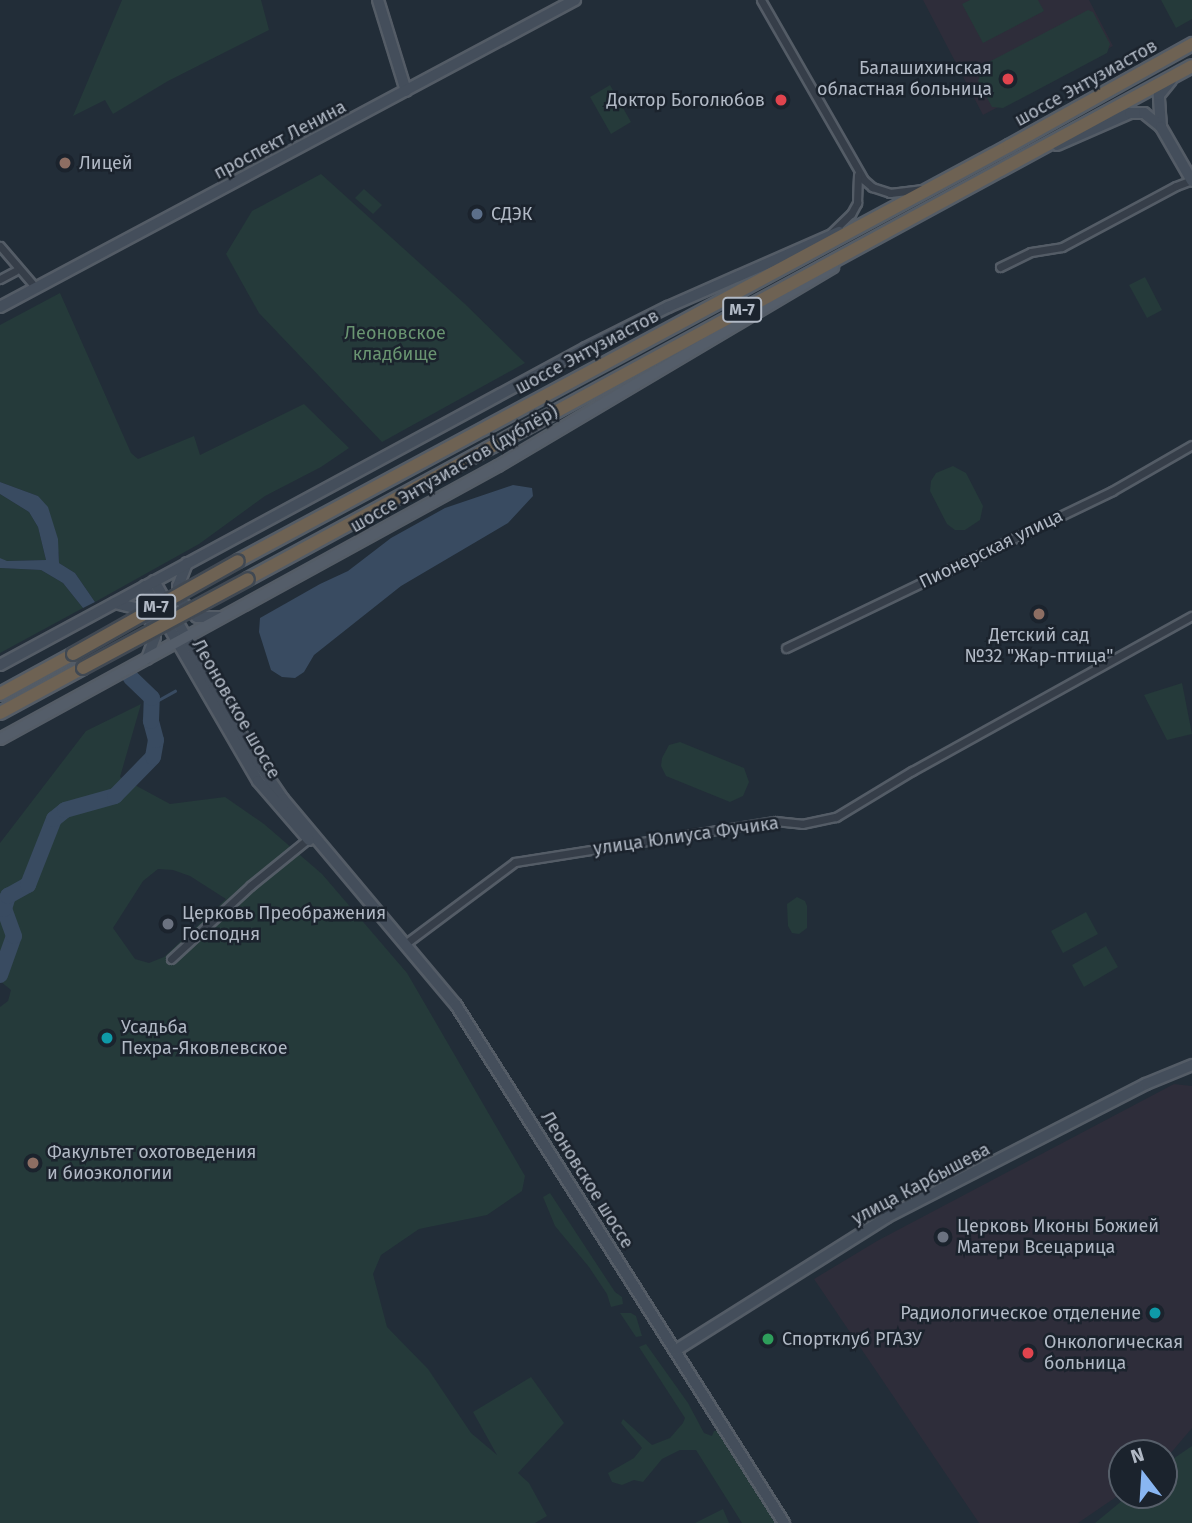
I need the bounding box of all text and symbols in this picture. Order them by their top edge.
street label: шоссе Энтузиастов [1011,35,1161,131]
place label: Балашихинская областная больница [817,58,992,100]
marker: Балашихинская областная больница [998,69,1018,89]
place label: Доктор Боголюбов [606,89,765,111]
marker: Доктор Боголюбов [771,90,791,110]
street label: проспект Ленина [210,96,350,184]
place label: Лицей [79,152,133,174]
marker: Лицей [57,155,73,171]
place label: СДЭК [491,203,532,225]
marker: СДЭК [469,206,485,222]
road number: М-7 [721,298,763,322]
street label: шоссе Энтузиастов [511,305,663,399]
park label: Леоновское кладбище [344,323,446,366]
street label: шоссе Энтузиастов (дублёр) [346,401,562,537]
street label: Пионерская улица [916,505,1066,593]
road number: М-7 [135,594,177,620]
marker: Детский сад №32 "Жар-птица" [1031,606,1047,622]
place label: Детский сад №32 "Жар-птица" [964,625,1114,668]
street label: Леоновское шоссе [187,635,285,783]
street label: улица Юлиуса Фучика [592,812,780,860]
place label: Церковь Преображения Господня [182,903,386,946]
marker: Церковь Преображения Господня [160,916,176,932]
place label: Усадьба Пехра-Яковлевское [121,1017,288,1060]
marker: Усадьба Пехра-Яковлевское [99,1030,115,1046]
street label: Леоновское шоссе [536,1108,638,1252]
street label: улица Карбышева [848,1138,994,1230]
place label: Факультет охотоведения и биоэкологии [47,1142,256,1184]
marker: Факультет охотоведения и биоэкологии [25,1155,41,1171]
place label: Церковь Иконы Божией Матери Всецарица [957,1216,1159,1258]
marker: Церковь Иконы Божией Матери Всецарица [935,1229,951,1245]
place label: Радиологическое отделение [900,1302,1141,1324]
marker: Радиологическое отделение [1147,1305,1163,1321]
place label: Спортклуб РГАЗУ [782,1328,922,1350]
marker: Спортклуб РГАЗУ [760,1331,776,1347]
place label: Онкологическая больница [1044,1332,1183,1374]
marker: Онкологическая больница [1018,1343,1038,1363]
north arrow [1108,1439,1178,1509]
text: N [1128,1443,1147,1468]

